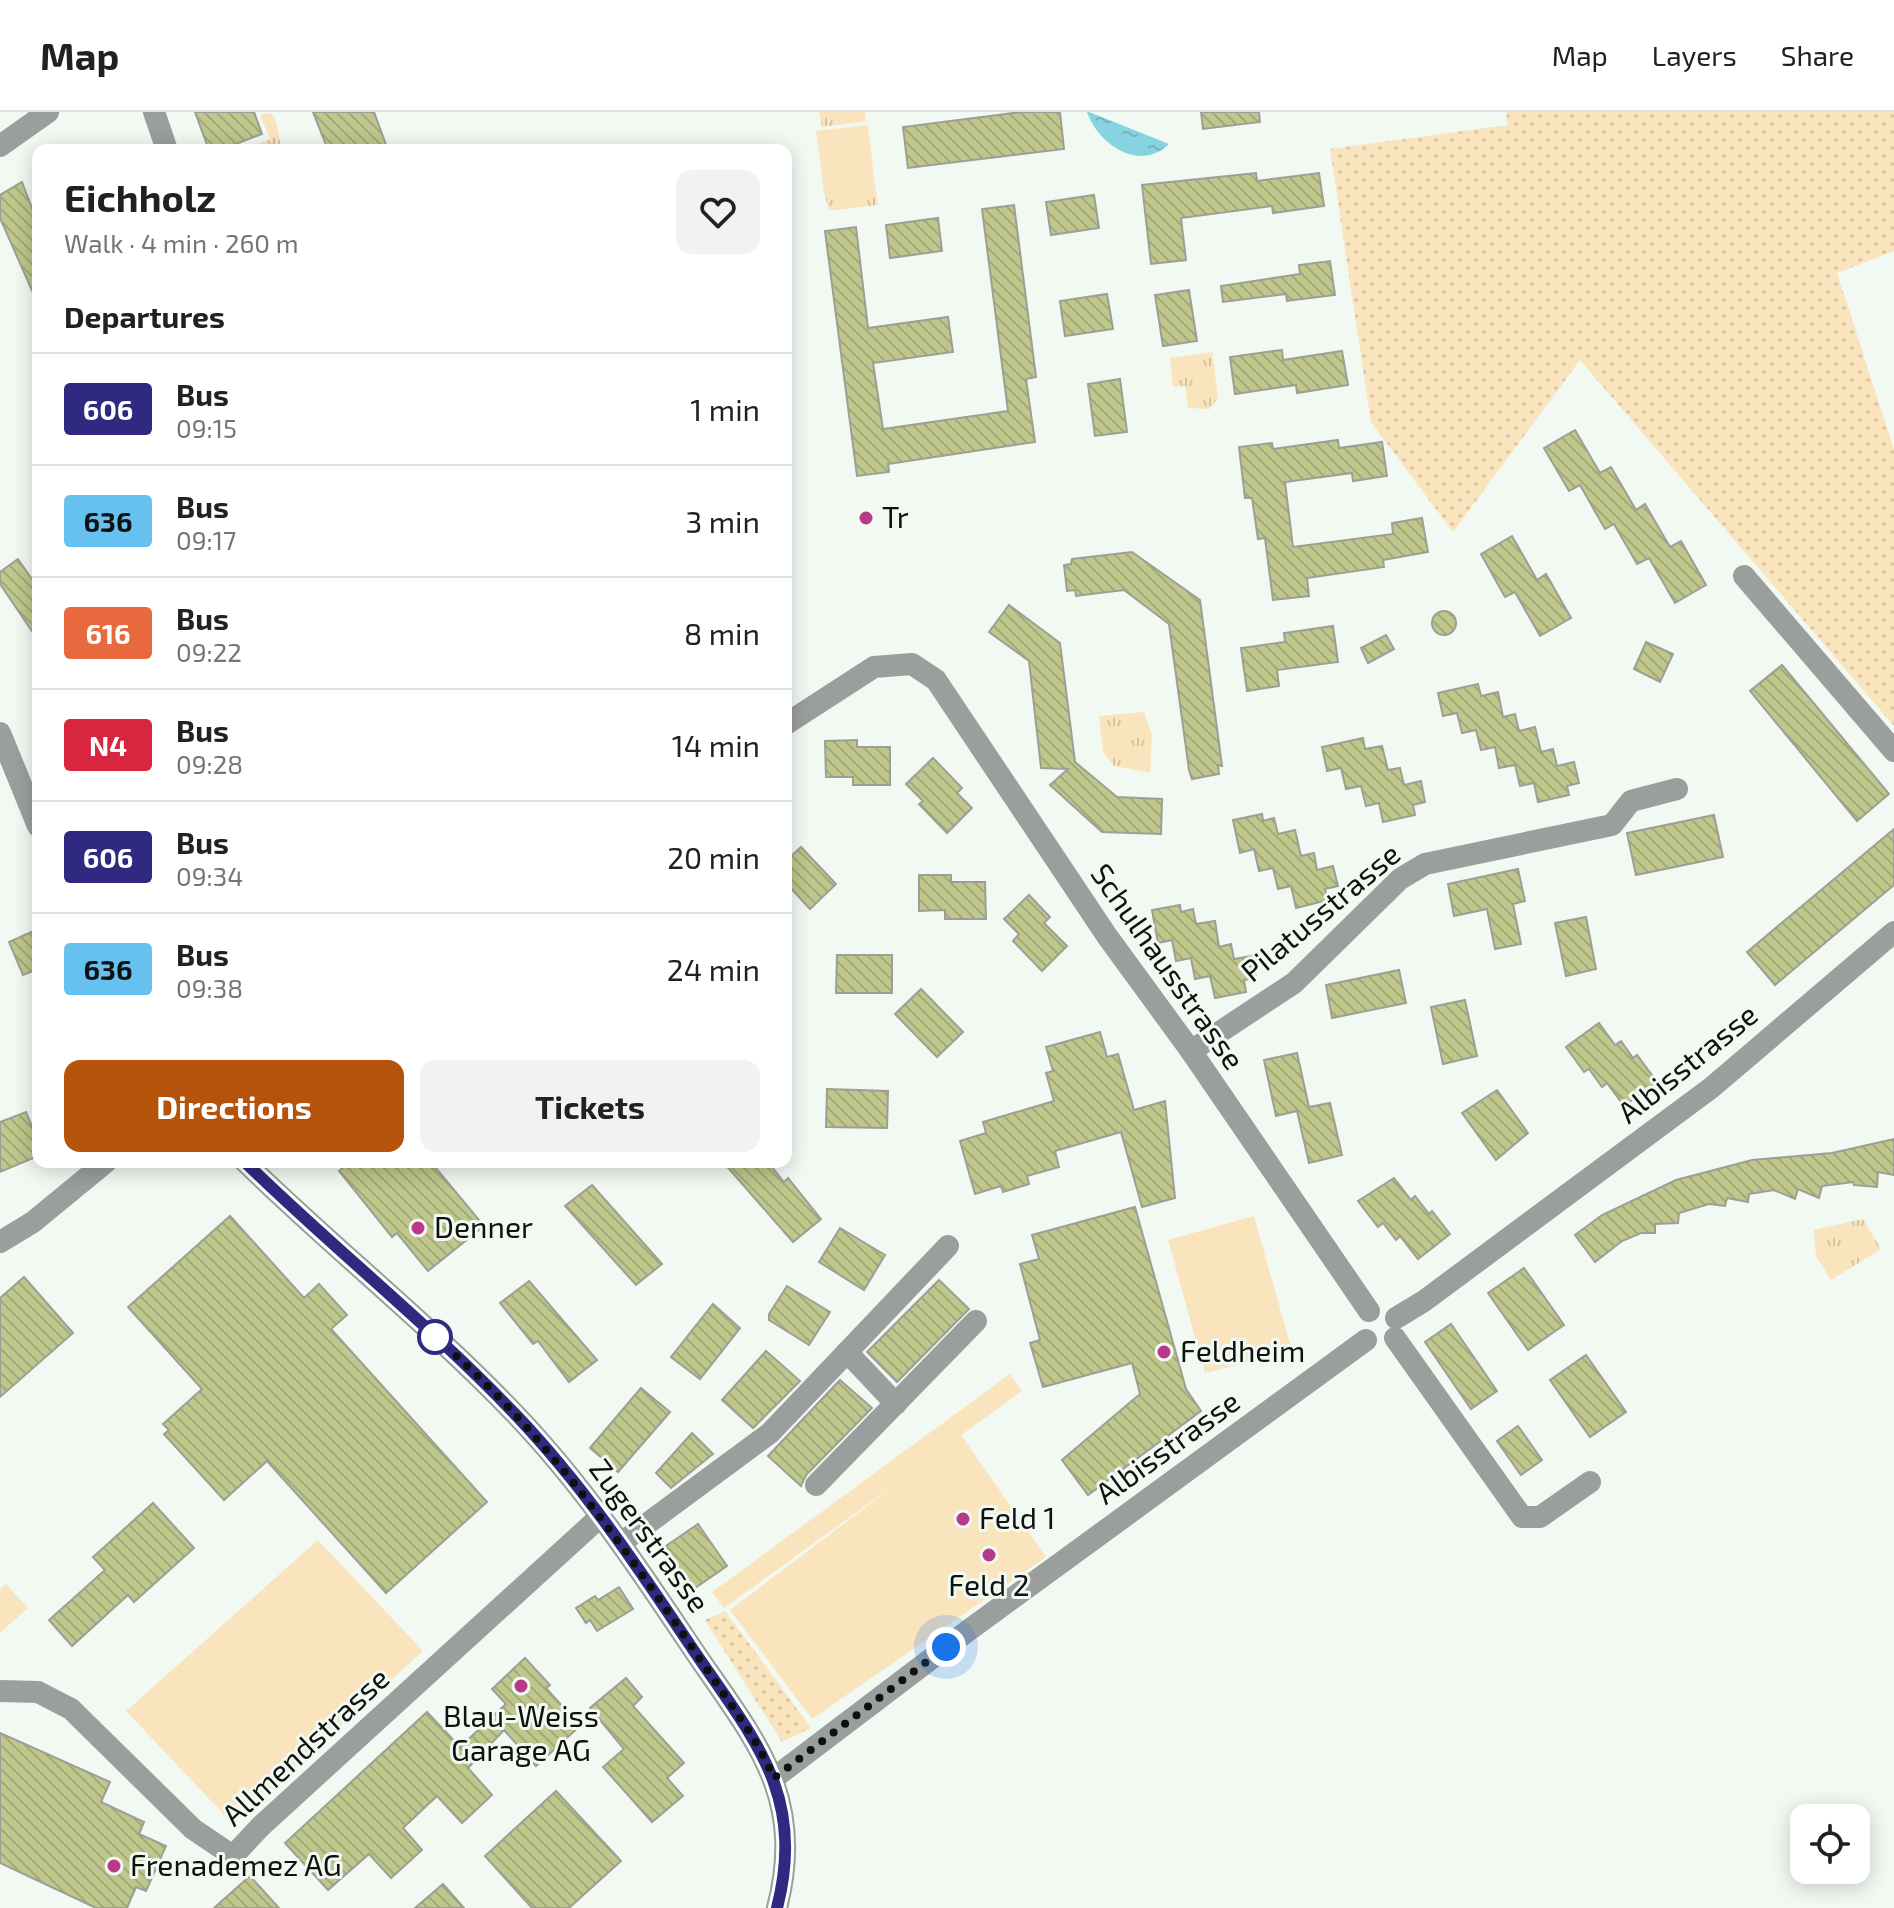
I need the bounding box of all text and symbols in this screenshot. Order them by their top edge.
text: Map [40,32,119,78]
text: Map [1552,38,1608,72]
text: Layers [1652,38,1737,72]
text: Share [1781,38,1854,72]
button: heart [676,170,760,254]
text: Eichholz [64,174,216,220]
text: Walk · 4 min · 260 m [64,227,299,258]
text: Departures [64,298,225,334]
text: Bus [176,376,229,412]
text: 1 min [690,391,760,427]
text: 606 [83,392,133,426]
text: 09:15 [176,412,237,443]
text: Bus [176,488,229,524]
place label: Tr [882,498,909,534]
text: 3 min [685,503,760,539]
text: 636 [84,504,132,538]
marker: Tr [857,509,875,527]
text: 09:17 [176,524,236,555]
text: Bus [176,600,229,636]
text: 8 min [684,615,760,651]
text: 616 [85,616,131,650]
text: 09:22 [176,636,242,667]
text: Bus [176,712,229,748]
text: 14 min [672,727,760,763]
text: N4 [89,728,127,762]
text: 09:28 [176,748,243,779]
text: Bus [176,824,229,860]
street label: Pilatusstrasse [1233,835,1406,988]
text: 20 min [667,839,760,875]
text: 606 [83,840,133,874]
street label: Schulhausstrasse [1084,856,1253,1076]
text: 09:34 [176,860,243,891]
text: Bus [176,936,229,972]
text: 24 min [667,951,760,987]
text: 636 [84,952,132,986]
text: 09:38 [176,972,243,1003]
street label: Albisstrasse [1610,995,1764,1130]
button: Directions [64,1060,404,1152]
button: Tickets [420,1060,760,1152]
place label: Denner [434,1208,533,1244]
marker: Denner [409,1219,427,1237]
unlabelled marker [418,1320,452,1354]
place label: Feldheim [1180,1332,1305,1368]
marker: Feldheim [1155,1343,1173,1361]
street label: Albisstrasse [1088,1382,1246,1511]
street label: Zugerstrasse [583,1451,718,1618]
place label: Feld 1 [979,1499,1056,1535]
marker: Feld 1 [954,1510,972,1528]
marker: Feld 2 [980,1546,998,1564]
place label: Feld 2 [948,1566,1030,1602]
your location [926,1627,966,1667]
street label: Allmendstrasse [214,1659,396,1832]
marker: Blau-Weiss Garage AG [512,1677,530,1695]
place label: Blau-Weiss Garage AG [443,1697,599,1767]
map controls [1790,1804,1870,1884]
button: locate [1790,1804,1870,1884]
place label: Frenademez AG [130,1846,342,1882]
marker: Frenademez AG [105,1857,123,1875]

